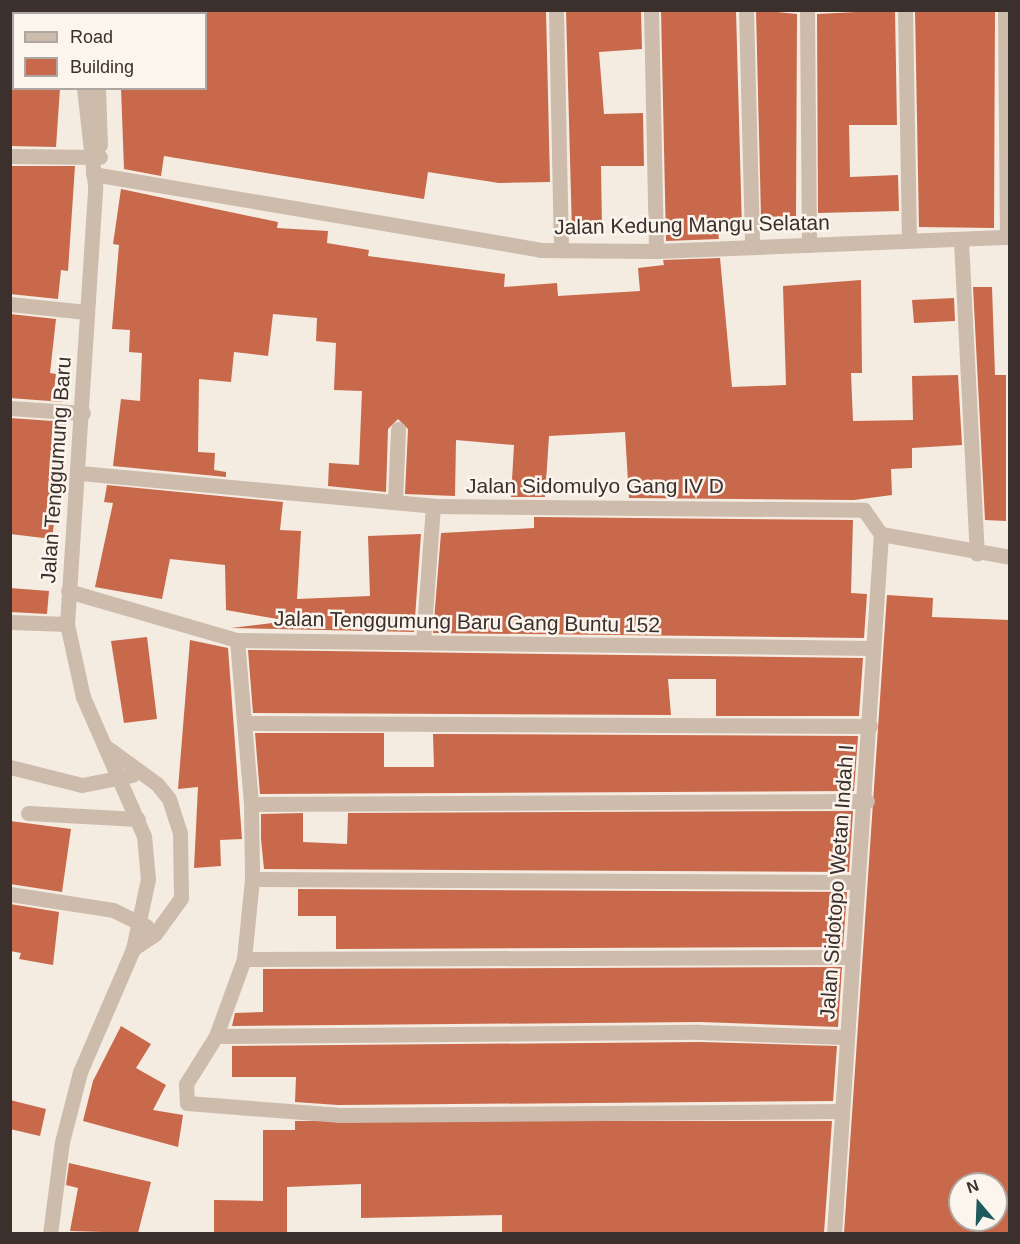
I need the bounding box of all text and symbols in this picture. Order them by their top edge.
legend [12,12,207,90]
text: Road [70,27,113,47]
text: Building [70,57,134,77]
street label: Jalan Kedung Mangu Selatan [554,210,830,240]
street label: Jalan Tenggumung Baru [35,356,77,584]
street label: Jalan Sidomulyo Gang IV D [466,473,724,499]
street label: Jalan Tenggumung Baru Gang Buntu 152 [274,606,660,638]
street label: Jalan Sidotopo Wetan Indah I [815,744,859,1020]
north arrow [948,1172,1008,1232]
text: N [964,1176,981,1196]

